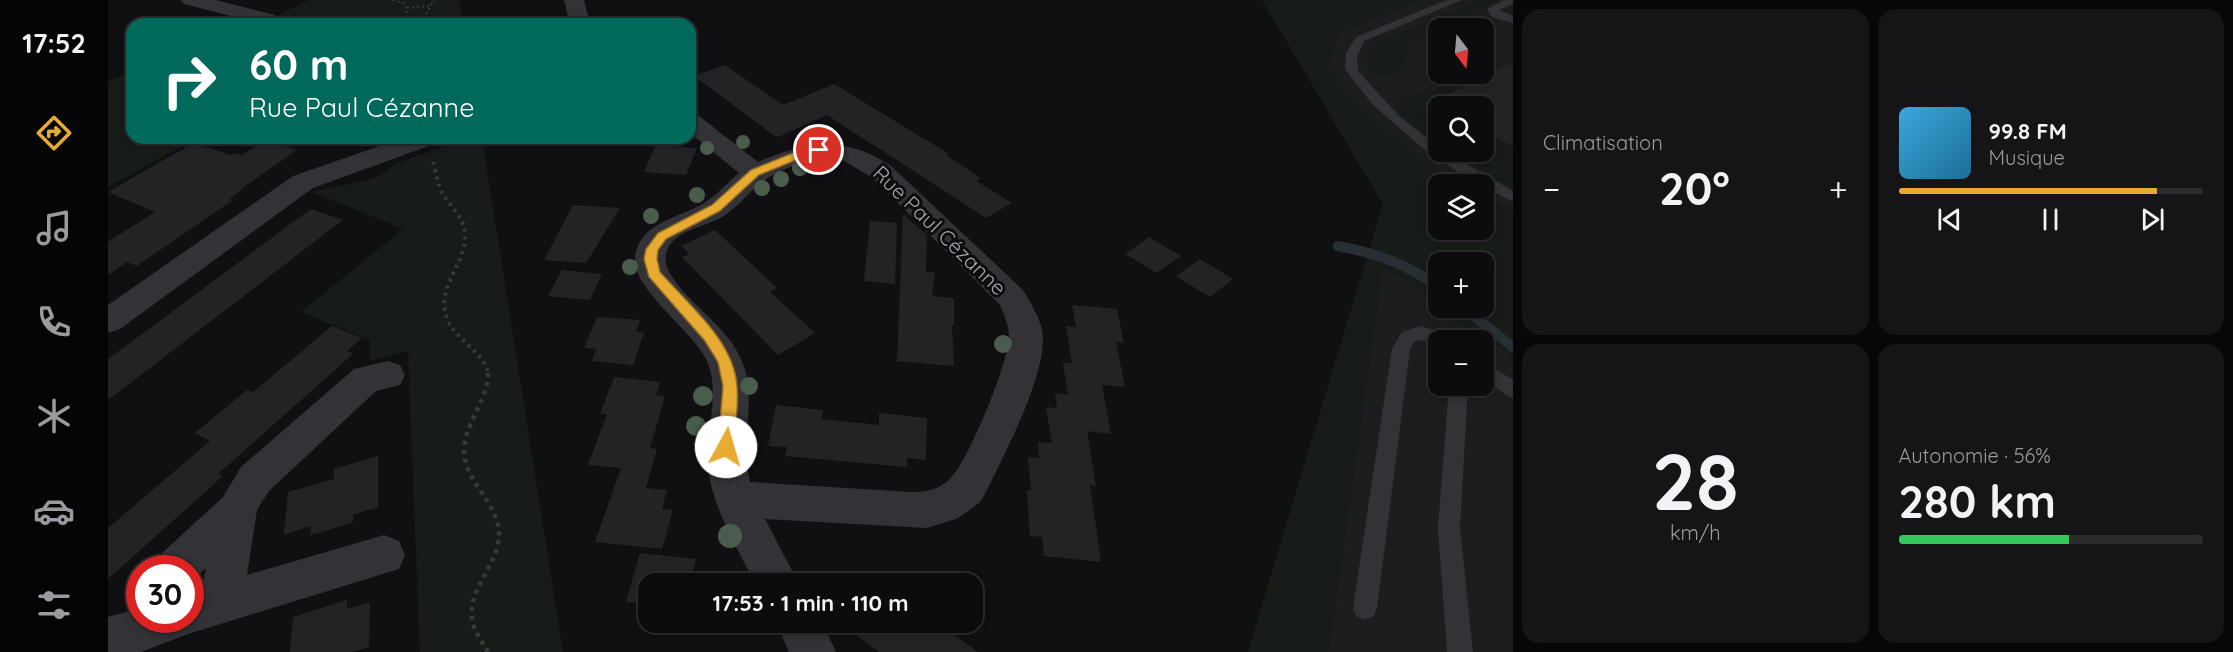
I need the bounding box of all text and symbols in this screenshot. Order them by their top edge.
north arrow [1428,18,1494,84]
map controls [1428,18,1494,396]
text: 17:52 [22,26,86,60]
text: 60 m [249,38,349,91]
icon: right [150,42,228,120]
text: Rue Paul Cézanne [249,90,474,124]
button: search [1428,96,1494,162]
icon: directions [33,112,75,154]
text: 99.8 FM [1989,117,2067,145]
pin [793,124,844,175]
text: Climatisation [1543,130,1663,155]
icon: arrive [802,133,835,166]
text: Musique [1989,145,2065,170]
street label: Rue Paul Cézanne [868,160,1012,300]
text: 20° [1659,160,1730,216]
text: − [1543,168,1560,209]
text: + [1829,168,1847,209]
button: layers [1428,174,1494,240]
icon: previous [1933,203,1966,236]
icon: pause [2034,203,2067,236]
icon: next [2136,203,2169,236]
icon: music [33,207,75,249]
button: + [1428,252,1494,318]
icon: phone [33,301,75,343]
button: − [1428,330,1494,396]
icon: climate [33,395,75,437]
position arrow [694,415,758,479]
text: 28 [1652,432,1739,530]
text: Autonomie · 56% [1899,443,2051,468]
text: 280 km [1899,473,2056,529]
icon: car [33,490,75,532]
text: km/h [1670,520,1721,545]
speed limit sign: 30 [126,555,204,633]
icon: filters [33,584,75,626]
text: 17:53 · 1 min · 110 m [713,589,908,617]

